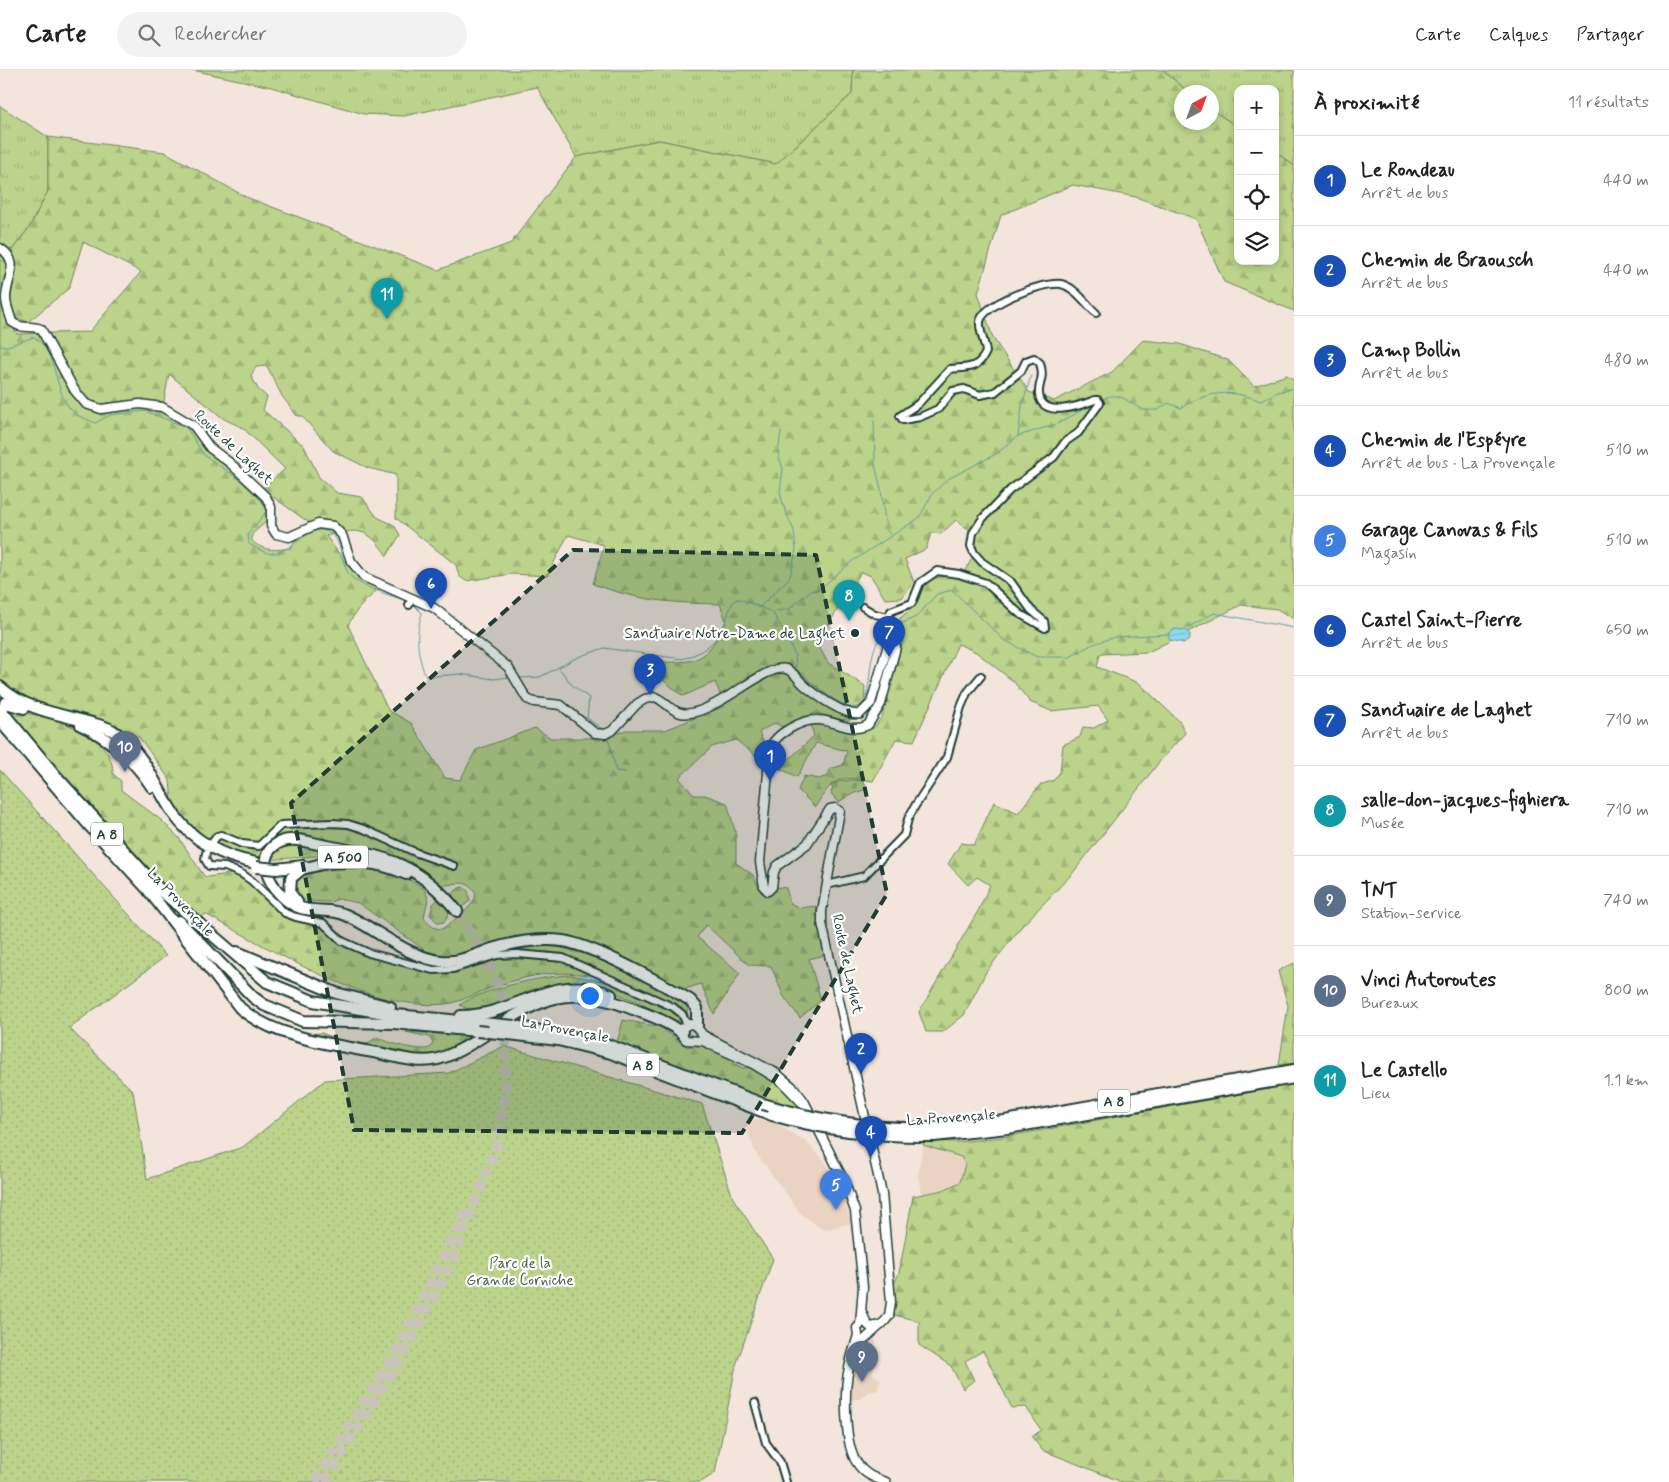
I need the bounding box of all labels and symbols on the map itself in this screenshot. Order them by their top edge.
north arrow [1174,85,1219,130]
pin: 11 [371,278,403,319]
street label: Route de Laghet [189,406,277,491]
pin: 6 [415,568,447,609]
pin: 8 [833,580,865,621]
pin: 7 [873,616,905,657]
place label: Sanctuaire Notre-Dame de Laghet [625,624,845,645]
marker: Sanctuaire Notre-Dame de Laghet [849,627,861,639]
pin: 3 [634,654,666,695]
pin: 10 [109,731,141,772]
pin: 1 [754,740,786,781]
road number: A 8 [91,822,123,846]
road number: A 500 [318,846,368,869]
street label: La Provençale [142,864,218,942]
street label: Route de Laghet [826,912,867,1016]
your location [577,983,603,1009]
street label: La Provençale [519,1012,611,1048]
pin: 2 [845,1033,877,1074]
road number: A 8 [627,1054,659,1076]
road number: A 8 [1098,1089,1130,1112]
street label: La Provençale [906,1105,996,1131]
pin: 4 [855,1116,887,1157]
pin: 5 [820,1169,852,1210]
park label: Parc de la Grande Corniche [466,1254,574,1291]
pin: 9 [846,1341,878,1382]

